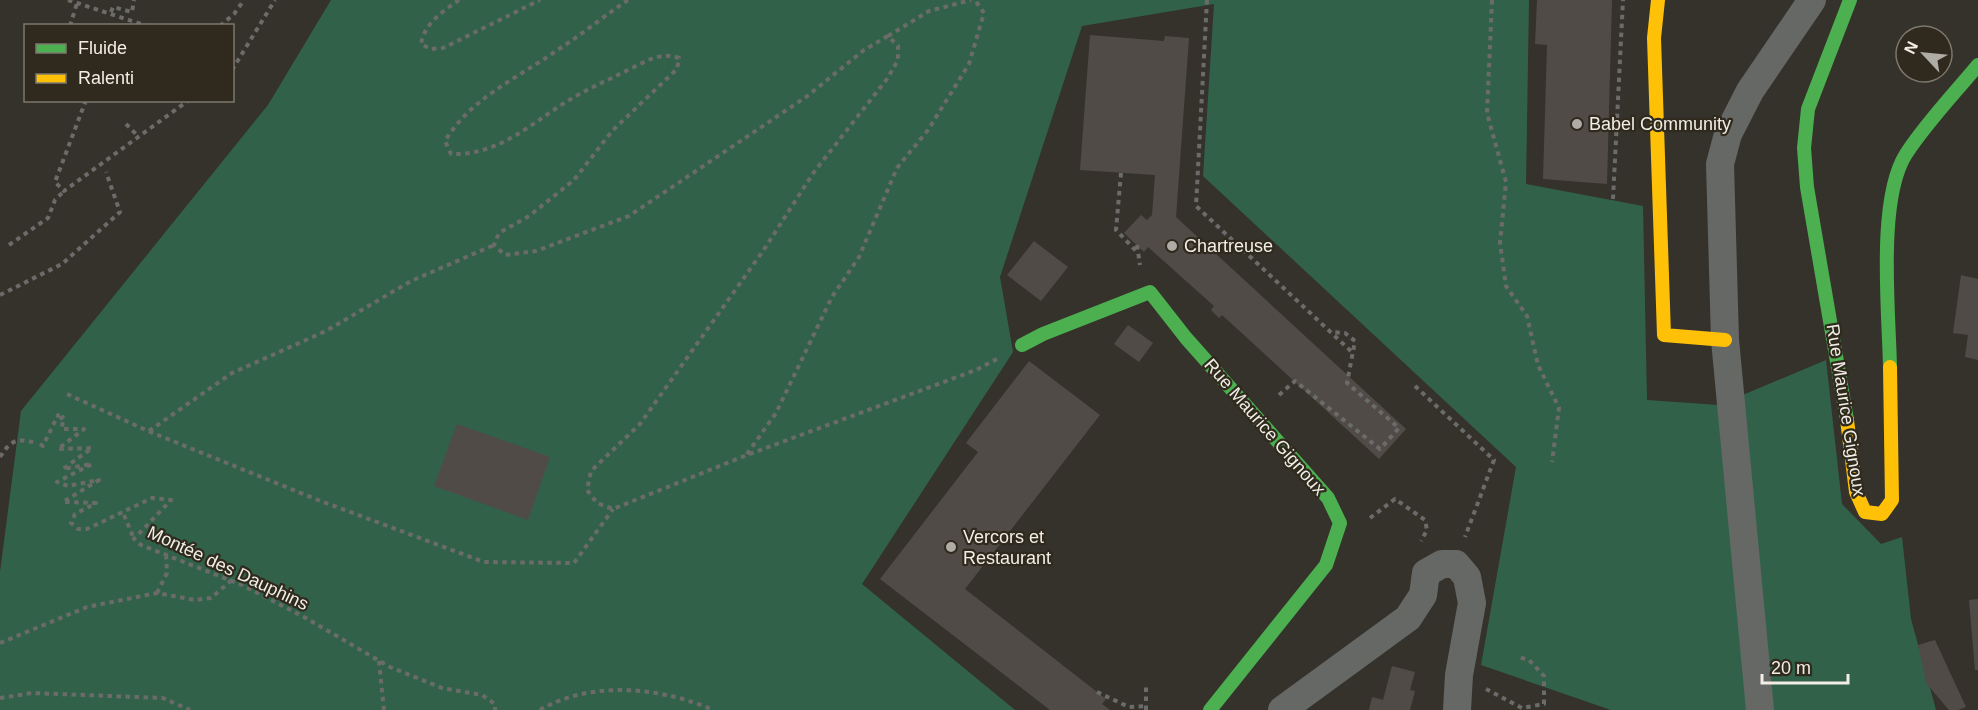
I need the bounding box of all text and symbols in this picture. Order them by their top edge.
legend [24,24,234,102]
north arrow [1894,24,1954,84]
text: Fluide [78,38,127,58]
text: N [1901,39,1921,57]
text: Ralenti [78,68,134,88]
place label: Babel Community [1589,114,1731,134]
marker: Babel Community [1570,117,1584,131]
place label: Chartreuse [1184,236,1273,256]
marker: Chartreuse [1165,239,1179,253]
street label: Rue Maurice Gignoux [1823,322,1869,498]
street label: Rue Maurice Gignoux [1200,355,1330,499]
street label: Montée des Dauphins [144,522,312,614]
place label: Vercors et Restaurant [963,527,1051,568]
marker: Vercors et Restaurant [944,540,958,554]
scale bar [1762,647,1848,685]
text: 20 m [1771,658,1811,678]

